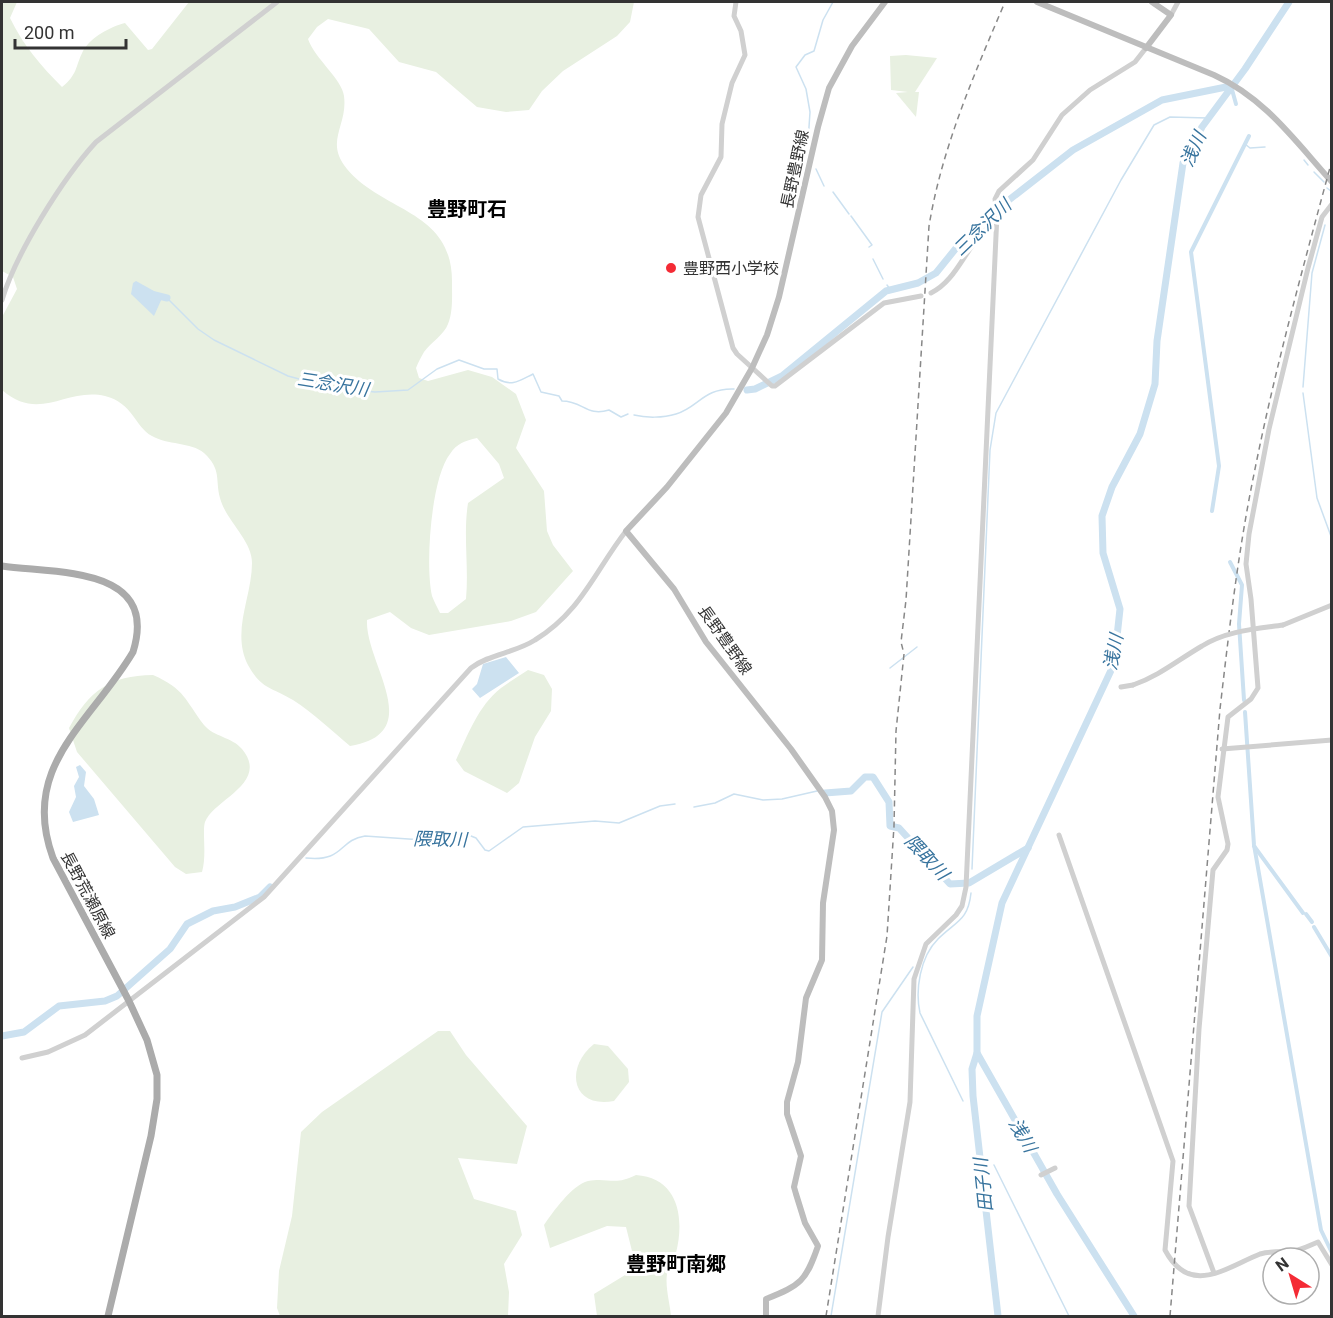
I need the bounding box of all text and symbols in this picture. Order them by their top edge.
scale bar [15,12,126,50]
text: 200 m [24,22,75,43]
water label: 浅川 [1176,126,1211,170]
street label: 長野豊野線 [777,128,813,210]
water label: 三念沢川 [949,193,1017,260]
district label: 豊野町石 [427,197,507,221]
place label: 豊野西小学校 [683,259,779,278]
marker: 豊野西小学校 [664,261,678,275]
water label: 三念沢川 [296,368,372,400]
street label: 長野豊野線 [694,602,756,678]
water label: 浅川 [1099,630,1127,672]
water label: 隈取川 [413,828,469,850]
water label: 隈取川 [901,830,954,885]
street label: 長野荒瀬原線 [57,848,119,942]
water label: 浅川 [1005,1114,1042,1158]
water label: 田子川 [970,1155,996,1213]
north arrow [1261,1246,1321,1306]
district label: 豊野町南郷 [626,1252,726,1276]
text: N [1272,1253,1293,1275]

